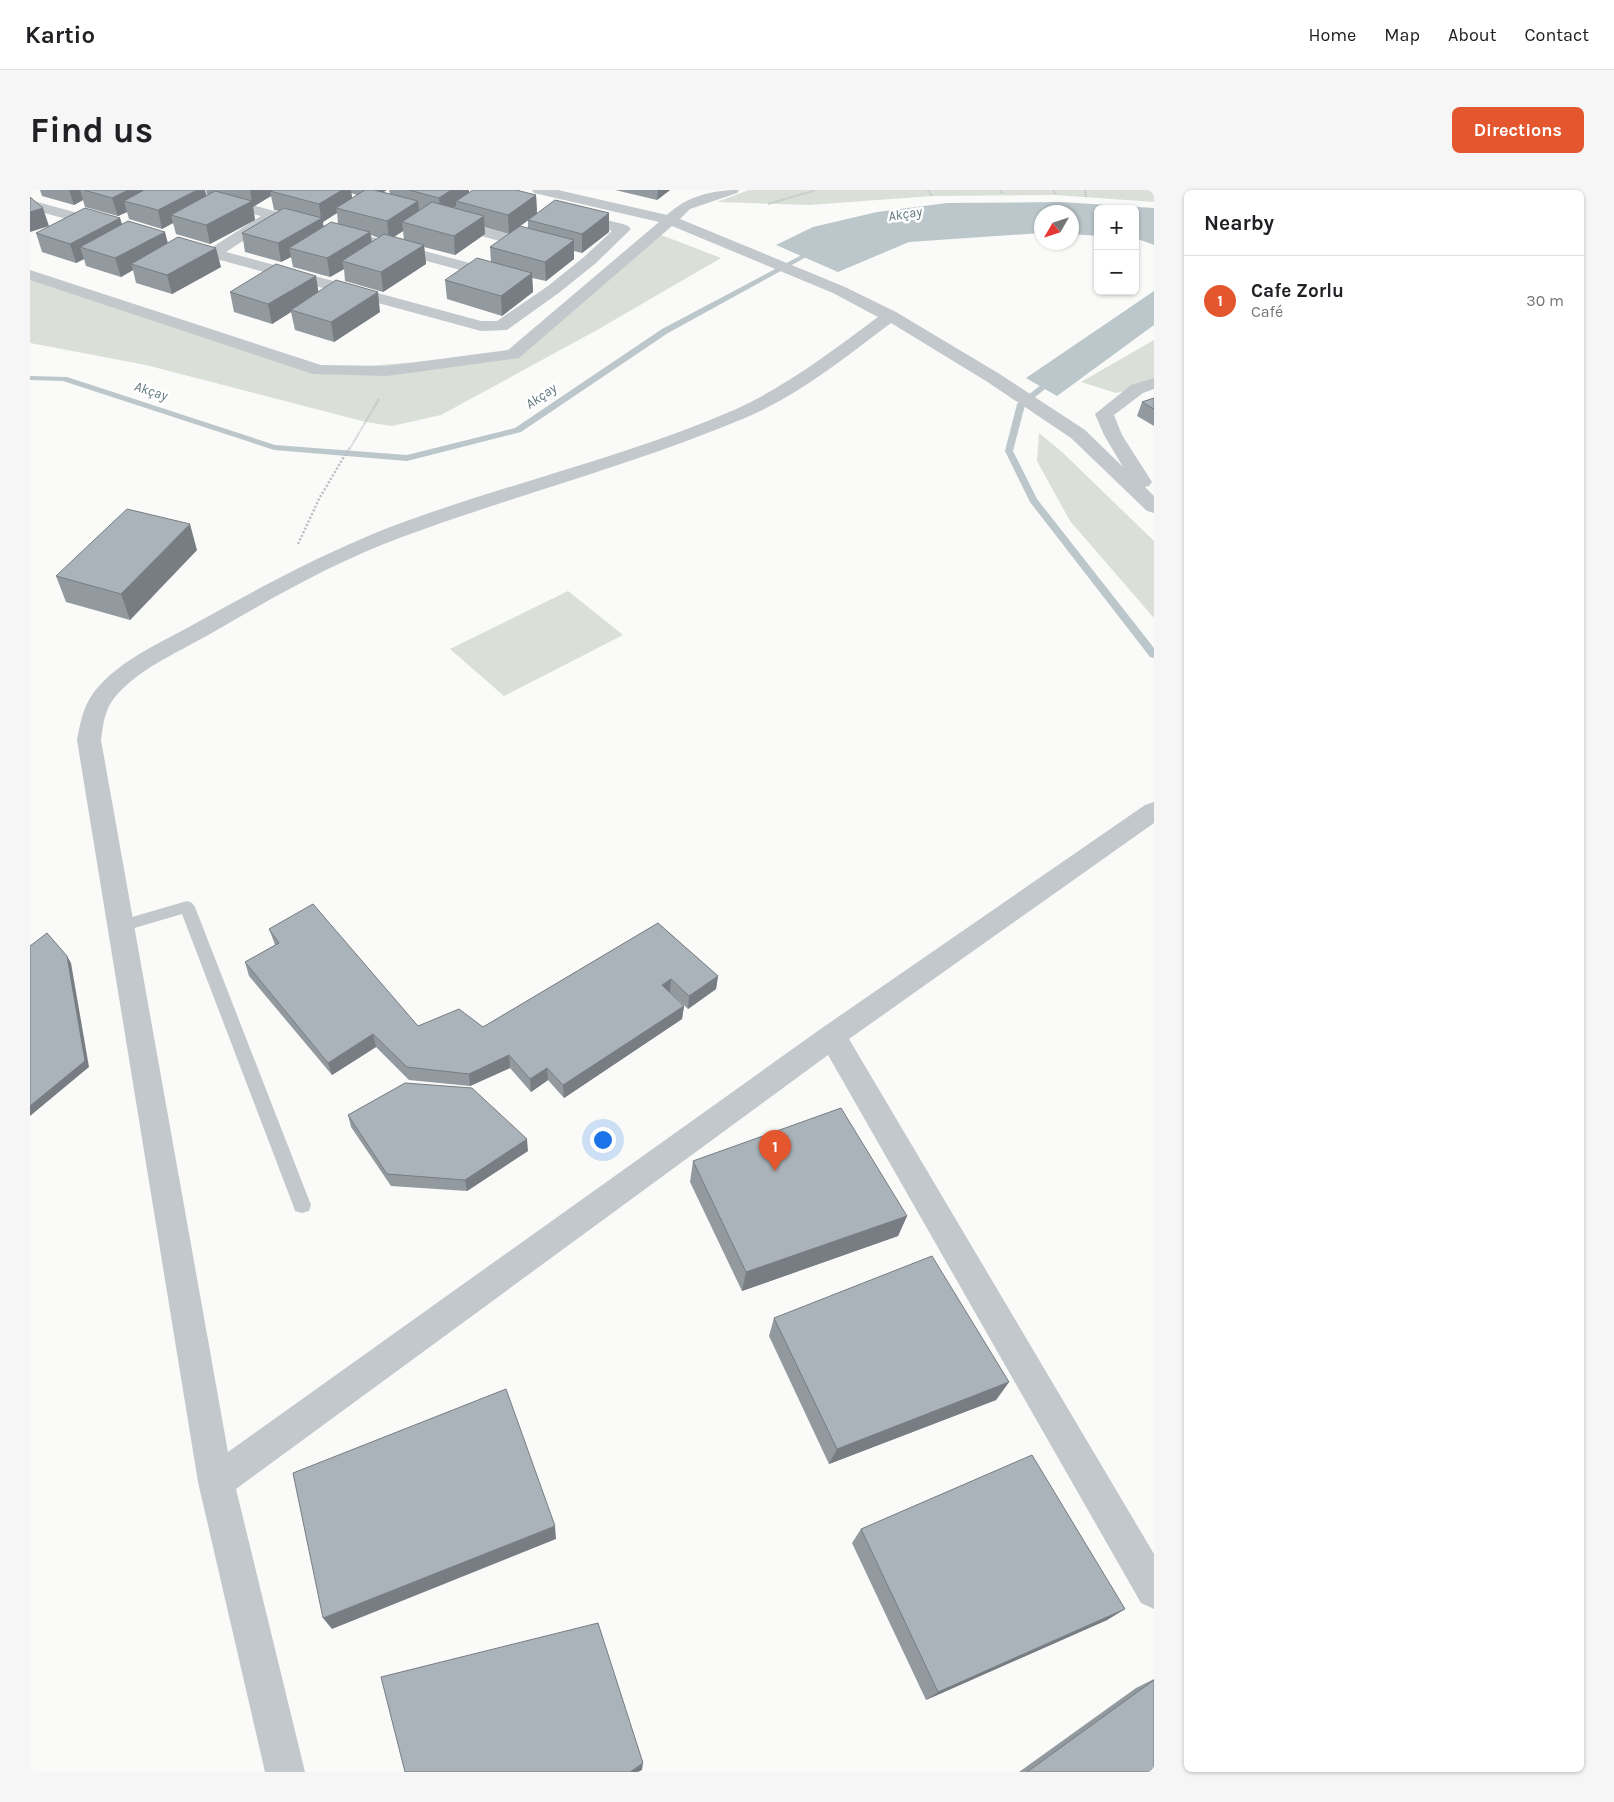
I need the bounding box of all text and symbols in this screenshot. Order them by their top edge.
text: Kartio [25,21,95,49]
text: Home [1308,24,1356,46]
text: Map [1384,24,1420,46]
text: About [1448,24,1497,46]
text: Contact [1525,24,1589,46]
button: Directions [1452,107,1584,153]
text: Find us [30,110,153,151]
water label: Akçay [887,203,924,225]
north arrow [1034,205,1079,250]
map controls [1094,205,1139,295]
button: + [1094,205,1139,250]
text: Nearby [1204,211,1274,235]
button: − [1094,250,1139,295]
text: Cafe Zorlu [1251,280,1344,302]
text: 1 [1217,291,1223,310]
text: 30 m [1526,291,1564,310]
text: Café [1251,302,1283,321]
water label: Akçay [132,378,171,405]
water label: Akçay [522,379,561,413]
your location [590,1127,616,1153]
pin: 1 [759,1130,791,1171]

